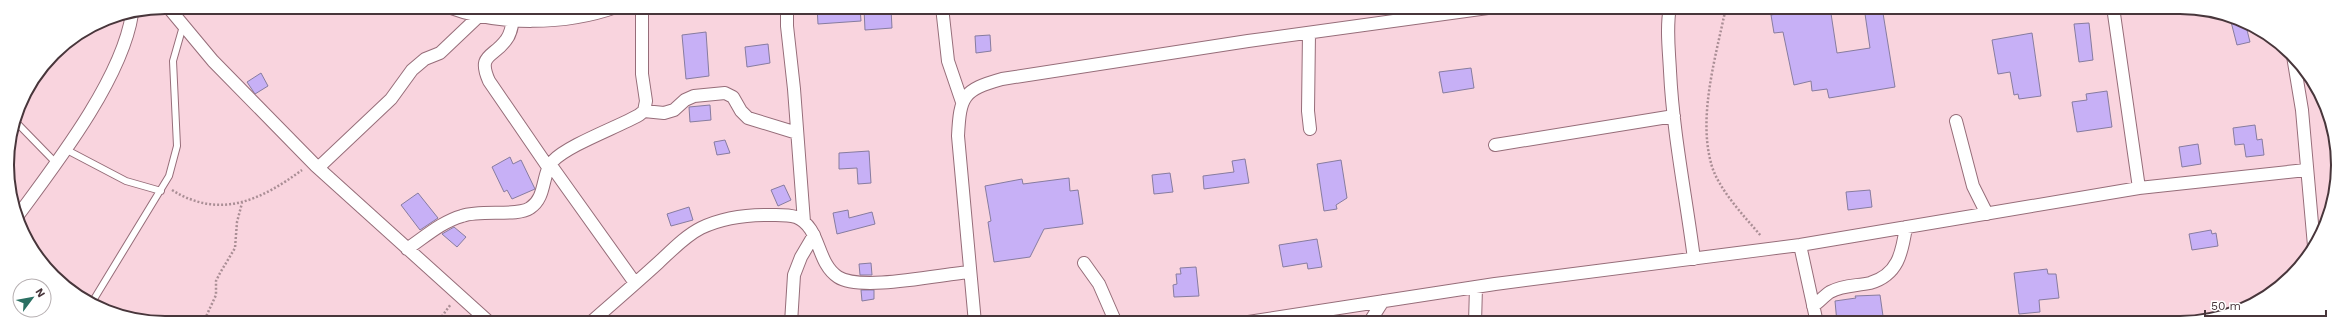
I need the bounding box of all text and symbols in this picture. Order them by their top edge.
north arrow [12,278,52,318]
text: N [32,286,48,300]
scale bar [2205,292,2326,318]
text: 50 m [2211,299,2241,313]

